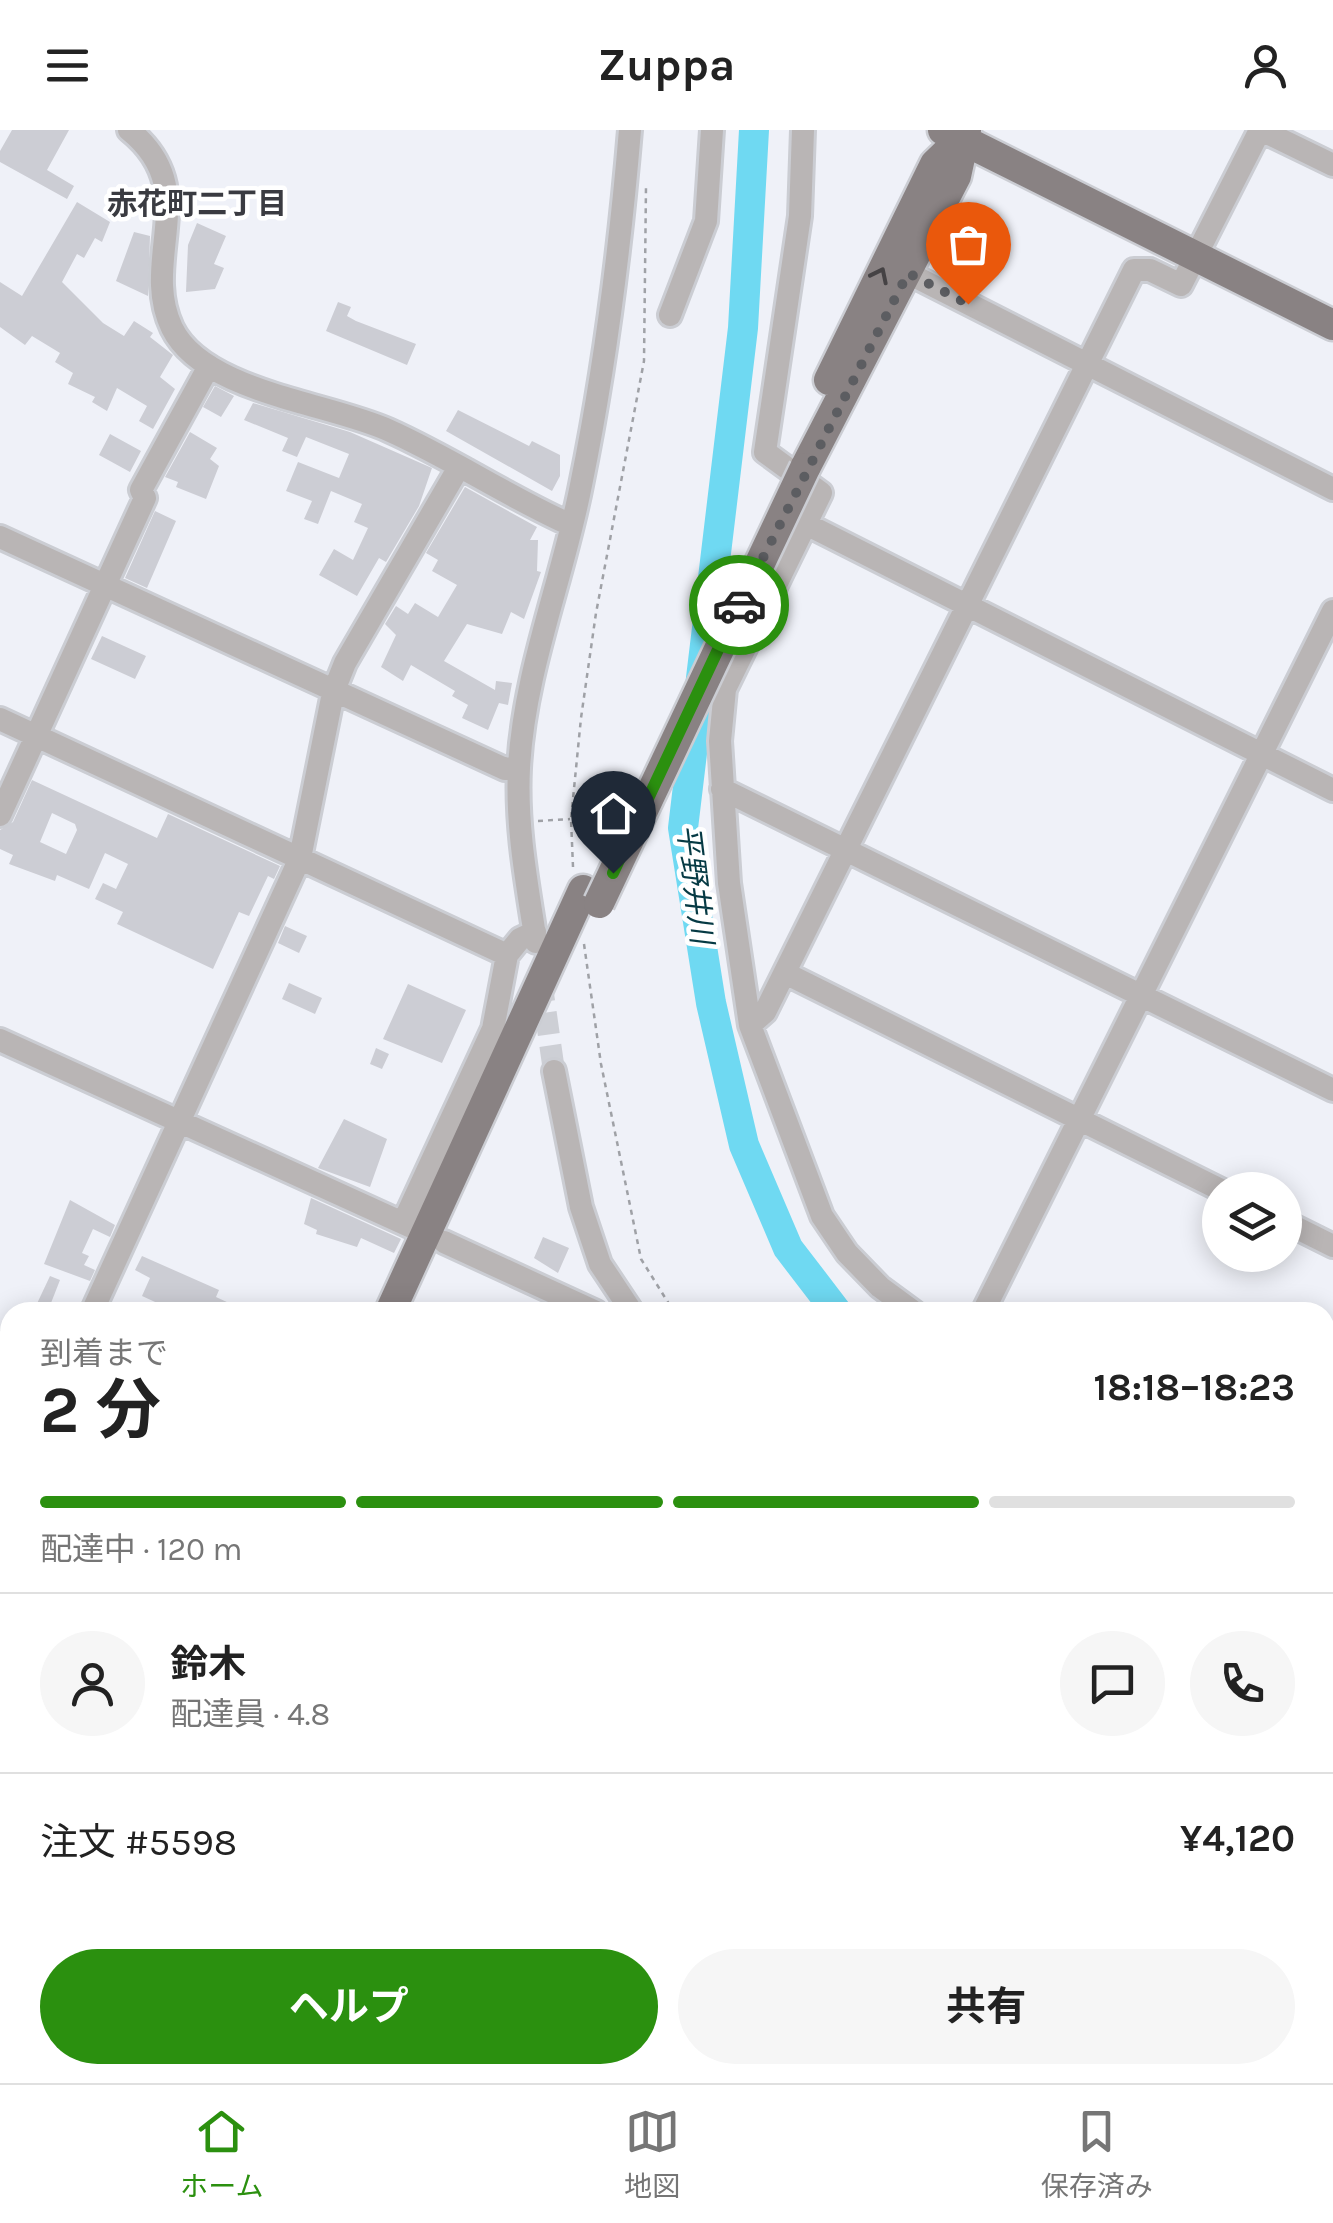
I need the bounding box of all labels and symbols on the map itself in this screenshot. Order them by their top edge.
district label: 赤花町二丁目 [107,186,287,222]
pin [926,202,1011,305]
one-way arrow [867,267,887,285]
courier [689,555,789,655]
pin [571,771,656,874]
water label: 平野井川 [670,822,721,949]

